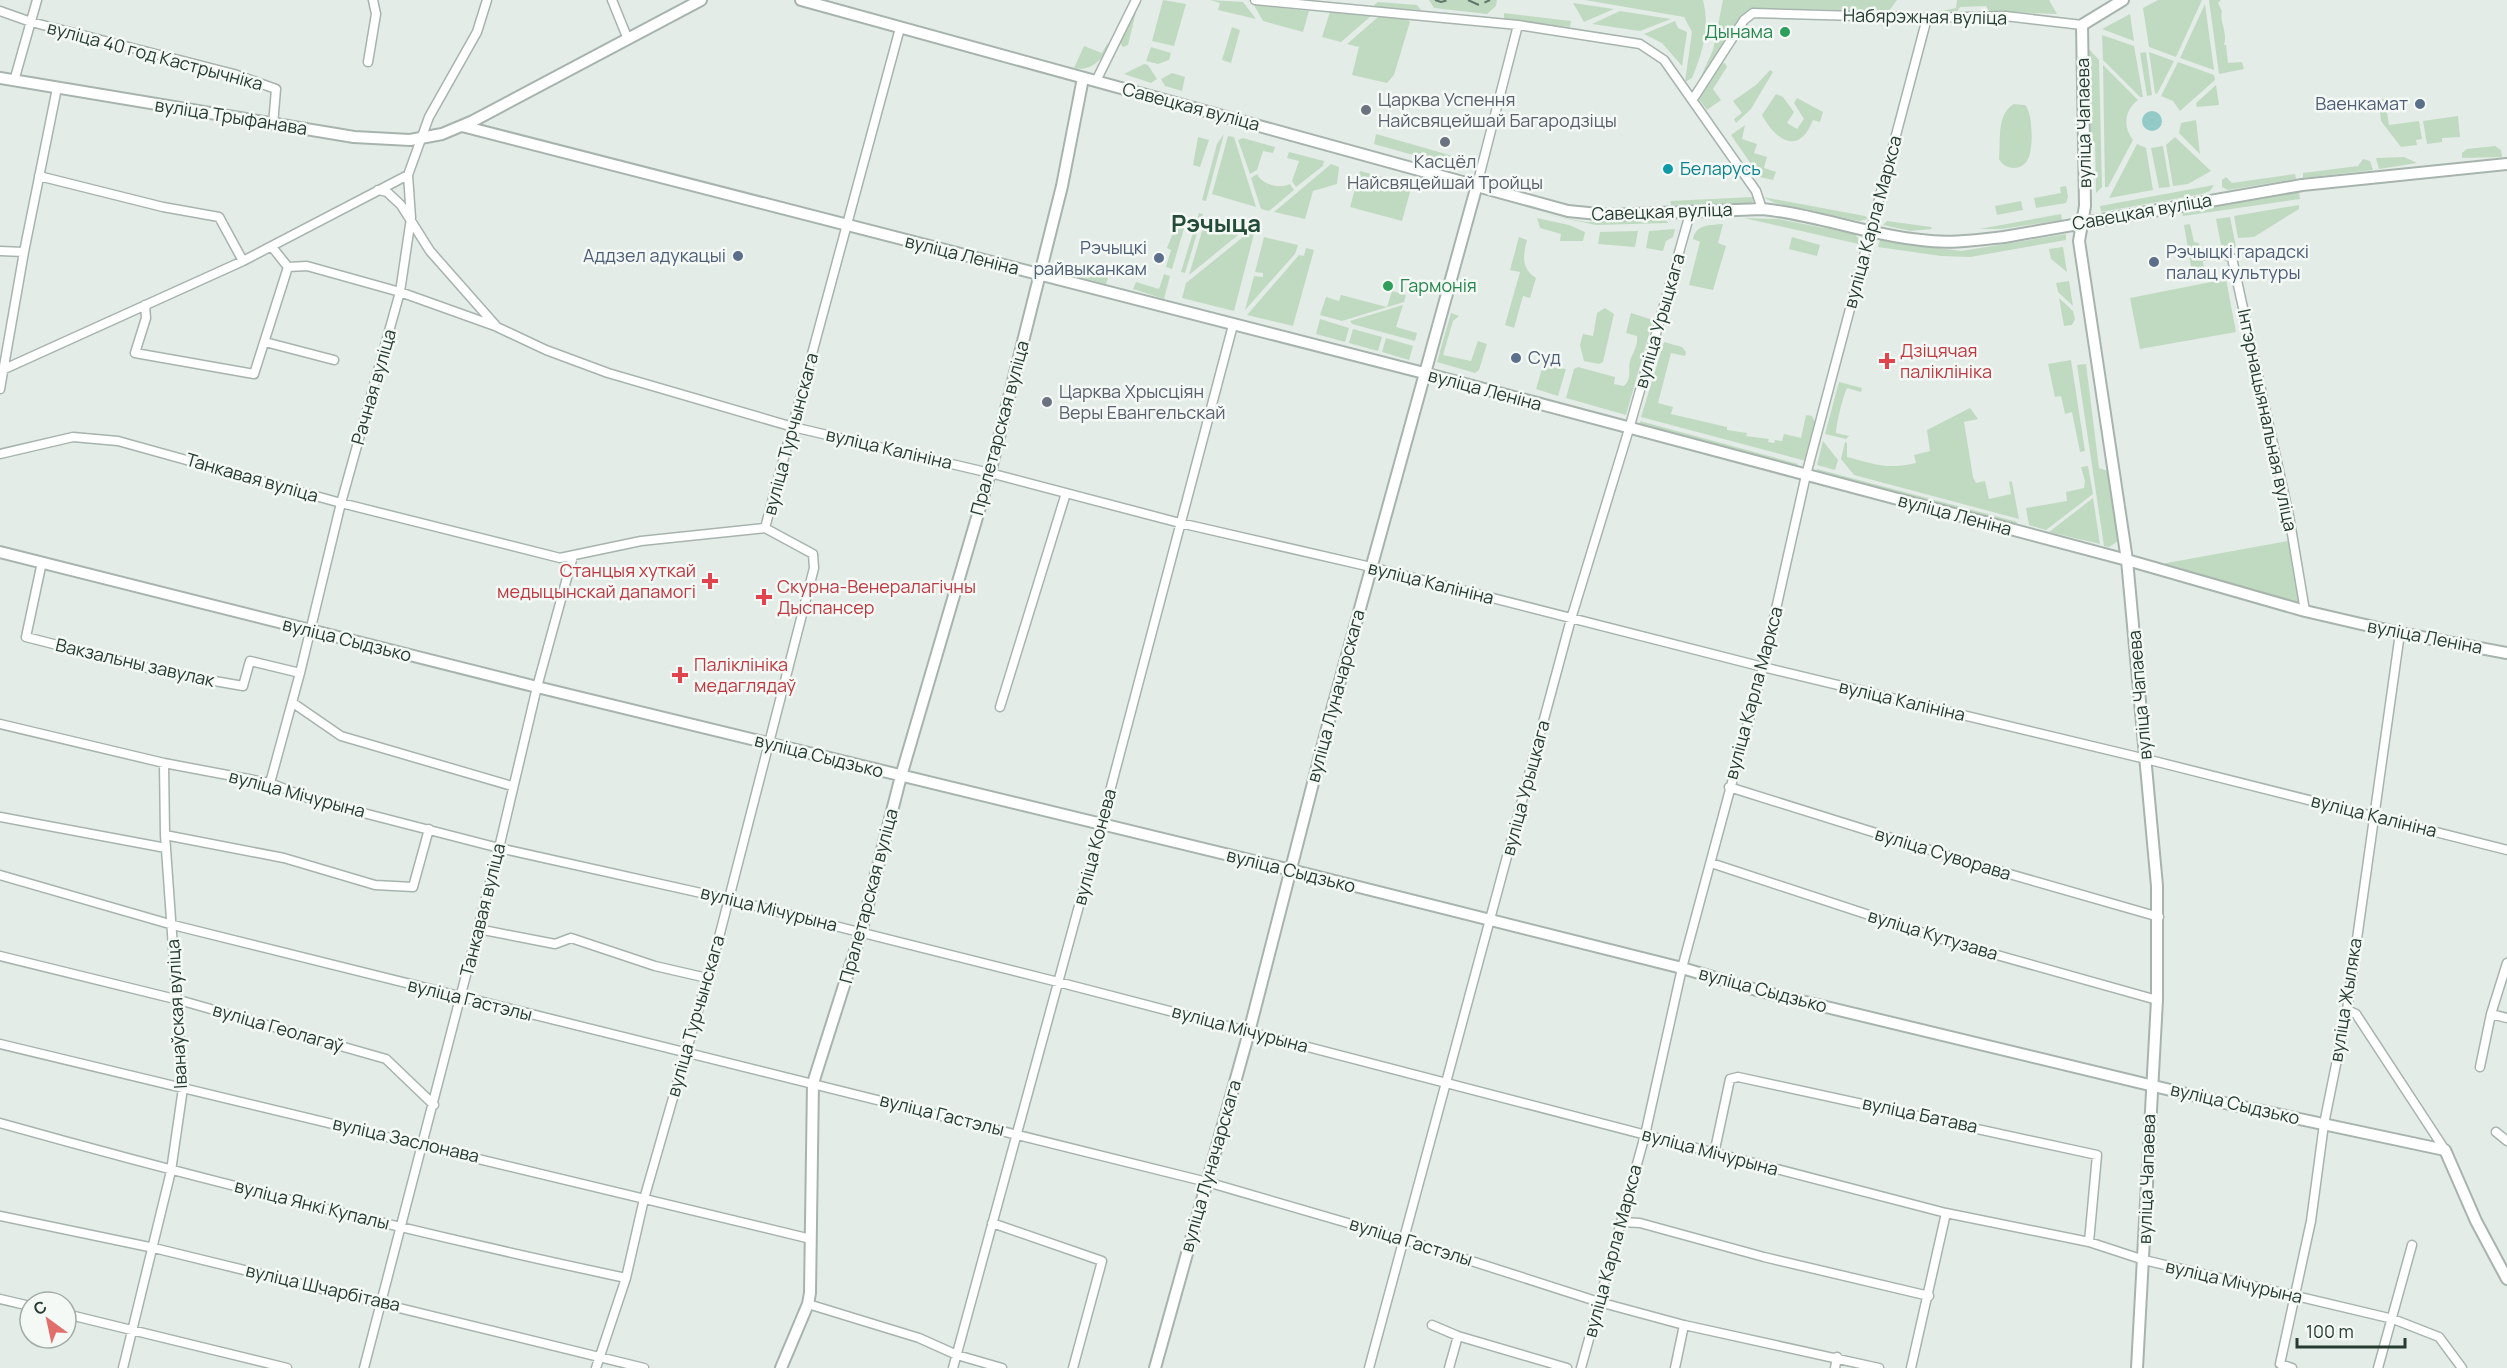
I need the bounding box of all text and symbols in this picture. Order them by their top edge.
street label: Набярэжная вуліца [1843,3,2007,29]
street label: вуліца 40 год Кастрычніка [45,15,266,95]
place label: Дынама [1705,19,1773,43]
marker: Дынама [1778,25,1792,39]
street label: вуліца Чапаева [2070,58,2096,188]
street label: Савецкая вуліца [1120,76,1263,136]
place label: Царква Успення Найсвяцейшай Багародзіцы [1378,87,1617,132]
place label: Ваенкамат [2315,91,2408,115]
street label: вуліца Трыфанава [153,92,309,140]
marker: Ваенкамат [2413,97,2427,111]
marker: Царква Успення Найсвяцейшай Багародзіцы [1359,103,1373,117]
street label: вуліца Карла Маркса [1837,133,1907,311]
marker: Касцёл Найсвяцейшай Тройцы [1438,135,1452,149]
place label: Касцёл Найсвяцейшай Тройцы [1347,149,1543,194]
place label: Беларусь [1680,156,1761,180]
marker: Беларусь [1661,162,1675,176]
street label: Савецкая вуліца [2070,187,2213,235]
street label: Савецкая вуліца [1591,197,1733,225]
district label: Рэчыца [1171,206,1261,239]
street label: вуліца Леніна [903,228,1022,280]
place label: Рэчыцкі райвыканкам [1033,235,1147,280]
place label: Рэчыцкі гарадскі палац культуры [2166,239,2309,284]
place label: Аддзел адукацыі [583,243,726,267]
marker: Аддзел адукацыі [731,249,745,263]
street label: вуліца Урыцкага [1628,250,1690,391]
marker: Рэчыцкі райвыканкам [1152,251,1166,265]
marker: Рэчыцкі гарадскі палац культуры [2147,255,2161,269]
place label: Гармонія [1400,273,1477,297]
marker: Гармонія [1381,279,1395,293]
street label: Інтэрнацыянальная вуліца [2233,306,2303,533]
street label: Рачная вуліца [345,326,401,447]
street label: Пралетарская вуліца [964,338,1034,518]
place label: Дзіцячая паліклініка [1900,338,1992,383]
place label: Суд [1528,345,1561,369]
street label: вуліца Турчынскага [757,350,823,518]
marker: Суд [1509,351,1523,365]
marker: Дзіцячая паліклініка [1878,352,1896,370]
street label: вуліца Леніна [1426,362,1545,416]
place label: Царква Хрысціян Веры Евангельскай [1059,379,1225,424]
marker: Царква Хрысціян Веры Евангельскай [1040,395,1054,409]
street label: вуліца Калініна [824,422,955,474]
street label: Танкавая вуліца [183,447,321,507]
street label: вуліца Леніна [1896,487,2015,541]
street label: вуліца Калініна [1366,555,1497,609]
place label: Станцыя хуткай медыцынскай дапамогі [497,558,696,603]
marker: Станцыя хуткай медыцынскай дапамогі [701,572,719,590]
place label: Скурна-Венералагічны Дыспансер [777,574,976,619]
marker: Скурна-Венералагічны Дыспансер [755,588,773,606]
street label: вуліца Карла Маркса [1718,604,1788,782]
street label: вуліца Луначарскага [1300,607,1370,785]
street label: вуліца Сыдзько [280,611,414,667]
street label: вуліца Леніна [2366,613,2485,659]
street label: вуліца Чапаева [2121,629,2157,761]
street label: Вакзальны завулак [53,632,218,692]
place label: Паліклініка медаглядаў [694,652,796,697]
marker: Паліклініка медаглядаў [671,666,689,684]
street label: вуліца Калініна [1837,674,1968,726]
street label: вуліца Урыцкага [1495,717,1555,858]
street label: вуліца Сыдзько [752,727,886,783]
street label: вуліца Мічурына [227,763,368,823]
street label: вуліца Конева [1067,786,1121,908]
street label: вуліца Калініна [2309,788,2440,842]
street label: Пралетарская вуліца [833,806,903,986]
street label: вуліца Суворава [1872,821,2014,885]
street label: Танкавая вуліца [454,841,510,979]
street label: вуліца Сыдзько [1224,842,1358,898]
street label: вуліца Мічурына [698,879,840,937]
street label: вуліца Кутузава [1865,903,2001,965]
street label: вуліца Турчынскага [660,932,730,1099]
street label: вуліца Жыляка [2323,936,2367,1064]
street label: Іванаўская вуліца [160,939,192,1090]
street label: вуліца Сыдзько [1696,960,1830,1018]
street label: вуліца Гастэлы [406,972,535,1026]
street label: вуліца Геолагаў [210,997,347,1057]
street label: вуліца Мічурына [1170,998,1311,1058]
street label: вуліца Сыдзько [2168,1076,2302,1130]
street label: вуліца Луначарскага [1174,1077,1246,1255]
street label: вуліца Гастэлы [878,1087,1007,1141]
street label: вуліца Батава [1860,1090,1980,1138]
street label: вуліца Заслонава [331,1110,482,1168]
street label: вуліца Чапаева [2132,1114,2160,1244]
street label: вуліца Мічурына [1640,1121,1781,1181]
street label: вуліца Карла Маркса [1577,1162,1647,1340]
street label: вуліца Янкі Купалы [232,1173,392,1235]
street label: вуліца Гастэлы [1347,1211,1476,1271]
street label: вуліца Мічурына [2163,1254,2305,1308]
street label: вуліца Шчарбітава [244,1258,403,1316]
north arrow [18,1290,78,1350]
text: С [29,1295,51,1320]
scale bar [2297,1311,2405,1349]
text: 100 m [2306,1319,2354,1343]

